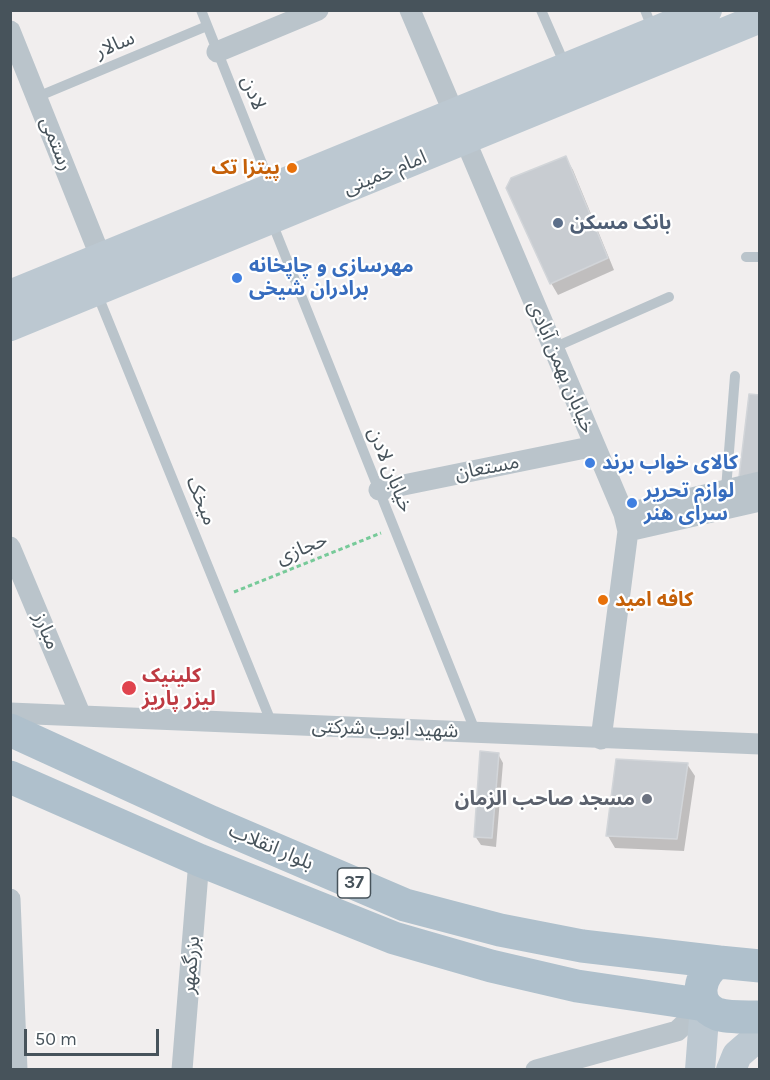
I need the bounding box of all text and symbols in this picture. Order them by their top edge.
street label: سالار [92,26,138,64]
street label: لادن [235,72,271,114]
street label: رستمی [34,113,78,175]
street label: امام خمینی [340,145,430,201]
place label: پیتزا تک [211,156,280,180]
marker: پیتزا تک [285,161,299,175]
place label: بانک مسکن [570,211,671,235]
marker: بانک مسکن [551,216,565,230]
place label: مهرسازی و چاپخانه برادران شیخی [249,254,414,301]
marker: مهرسازی و چاپخانه برادران شیخی [230,271,244,285]
street label: خیابان بهمن آبادی [522,297,600,437]
street label: خیابان لادن [362,424,418,516]
street label: مستعان [453,450,521,486]
place label: کالای خواب برند [602,451,738,475]
marker: کالای خواب برند [583,456,597,470]
street label: میخک [180,473,222,529]
place label: لوازم تحریر سرای هنر [644,479,734,526]
marker: لوازم تحریر سرای هنر [625,496,639,510]
street label: حجازی [273,528,331,570]
place label: کافه امید [615,588,693,612]
marker: کافه امید [596,593,610,607]
street label: مبارز [28,609,64,653]
place label: کلینیک لیزر پاریز [142,664,216,711]
marker: کلینیک لیزر پاریز [120,679,138,697]
street label: شهید ایوب شرکتی [311,714,459,744]
place label: مسجد صاحب الزمان [455,787,635,811]
marker: مسجد صاحب الزمان [640,792,654,806]
street label: بلوار انقلاب [225,818,317,876]
road number: 37 [338,868,370,898]
street label: بزرگمهر [177,935,205,995]
scale bar [27,1017,162,1055]
text: 50 m [35,1028,77,1050]

